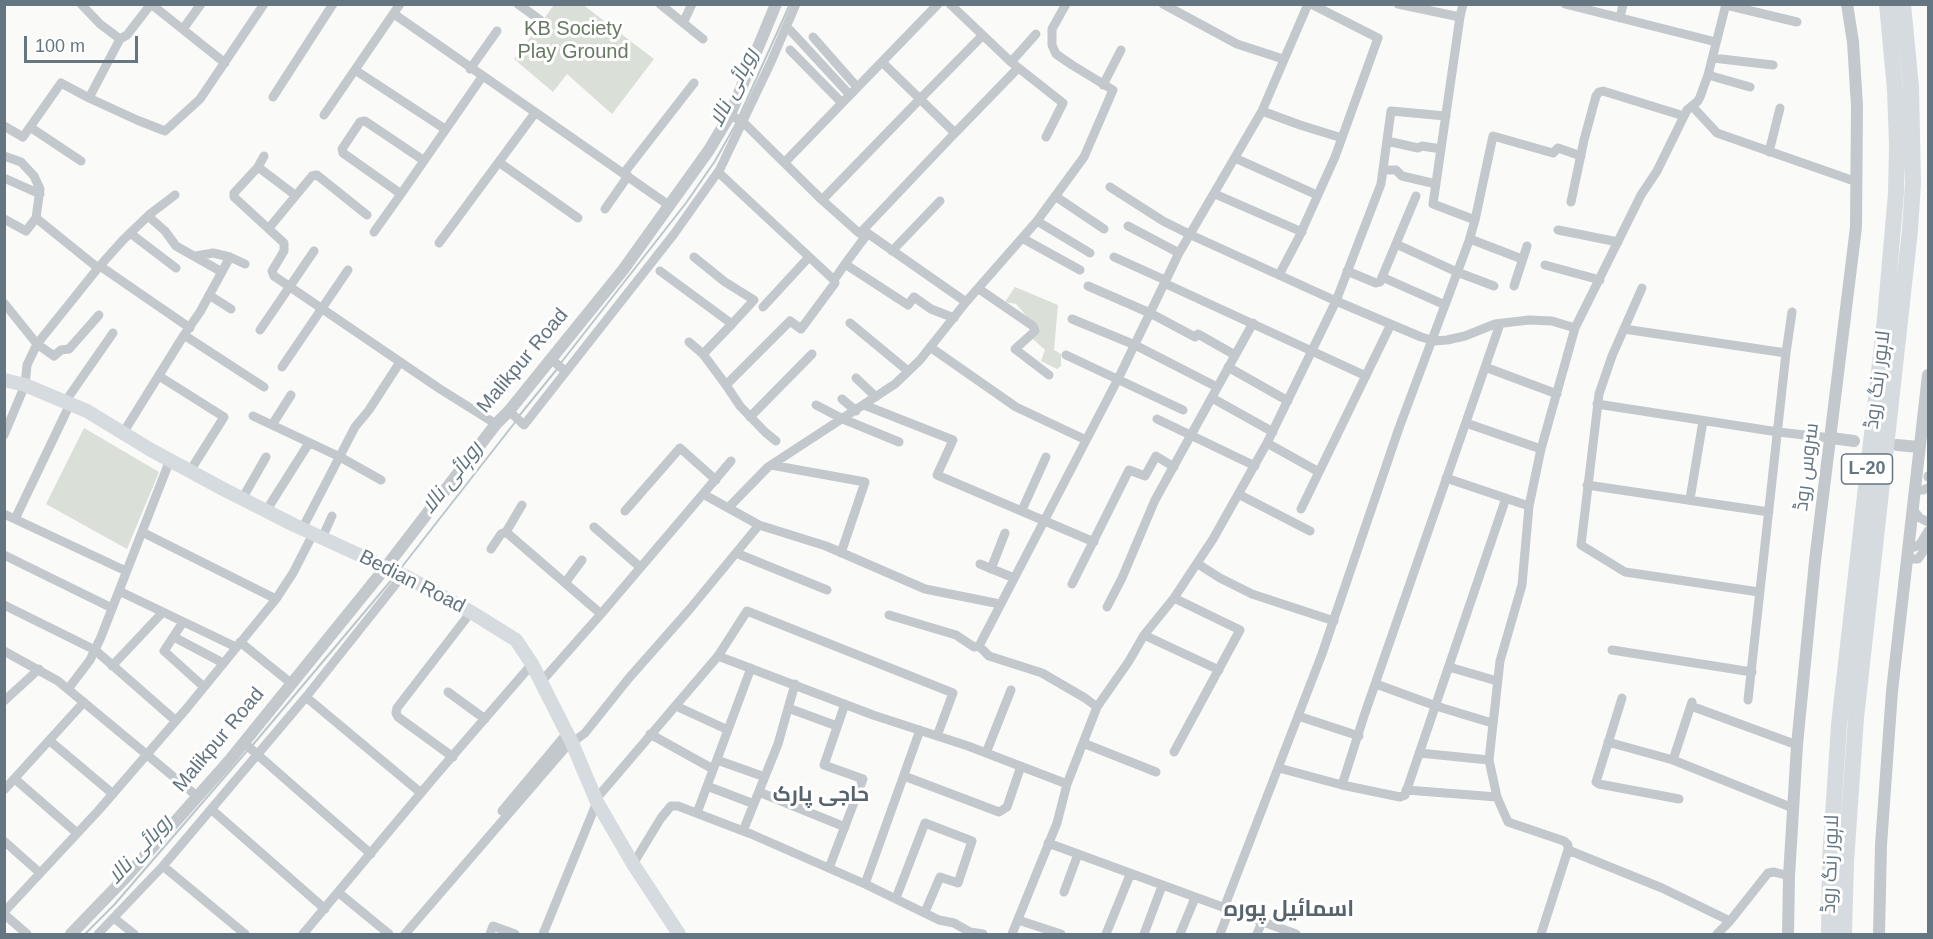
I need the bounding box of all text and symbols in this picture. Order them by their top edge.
park label: KB Society Play Ground [517,17,629,64]
scale bar [27,24,141,62]
text: 100 m [35,36,85,56]
water label: روہائی نالا [704,45,764,131]
street label: Malikpur Road [472,304,574,418]
street label: لاہور رنگ روڈ [1860,329,1896,431]
street label: سروس روڈ [1790,422,1824,512]
water label: روہائی نالا [416,437,488,519]
road number: L-20 [1842,454,1892,484]
street label: Bedian Road [355,545,469,619]
street label: Malikpur Road [168,683,270,797]
district label: حاجی پارک [773,782,869,808]
water label: روہائی نالا [102,810,178,890]
street label: لاہور رنگ روڈ [1817,814,1845,914]
district label: اسمائیل پورہ [1224,897,1354,923]

